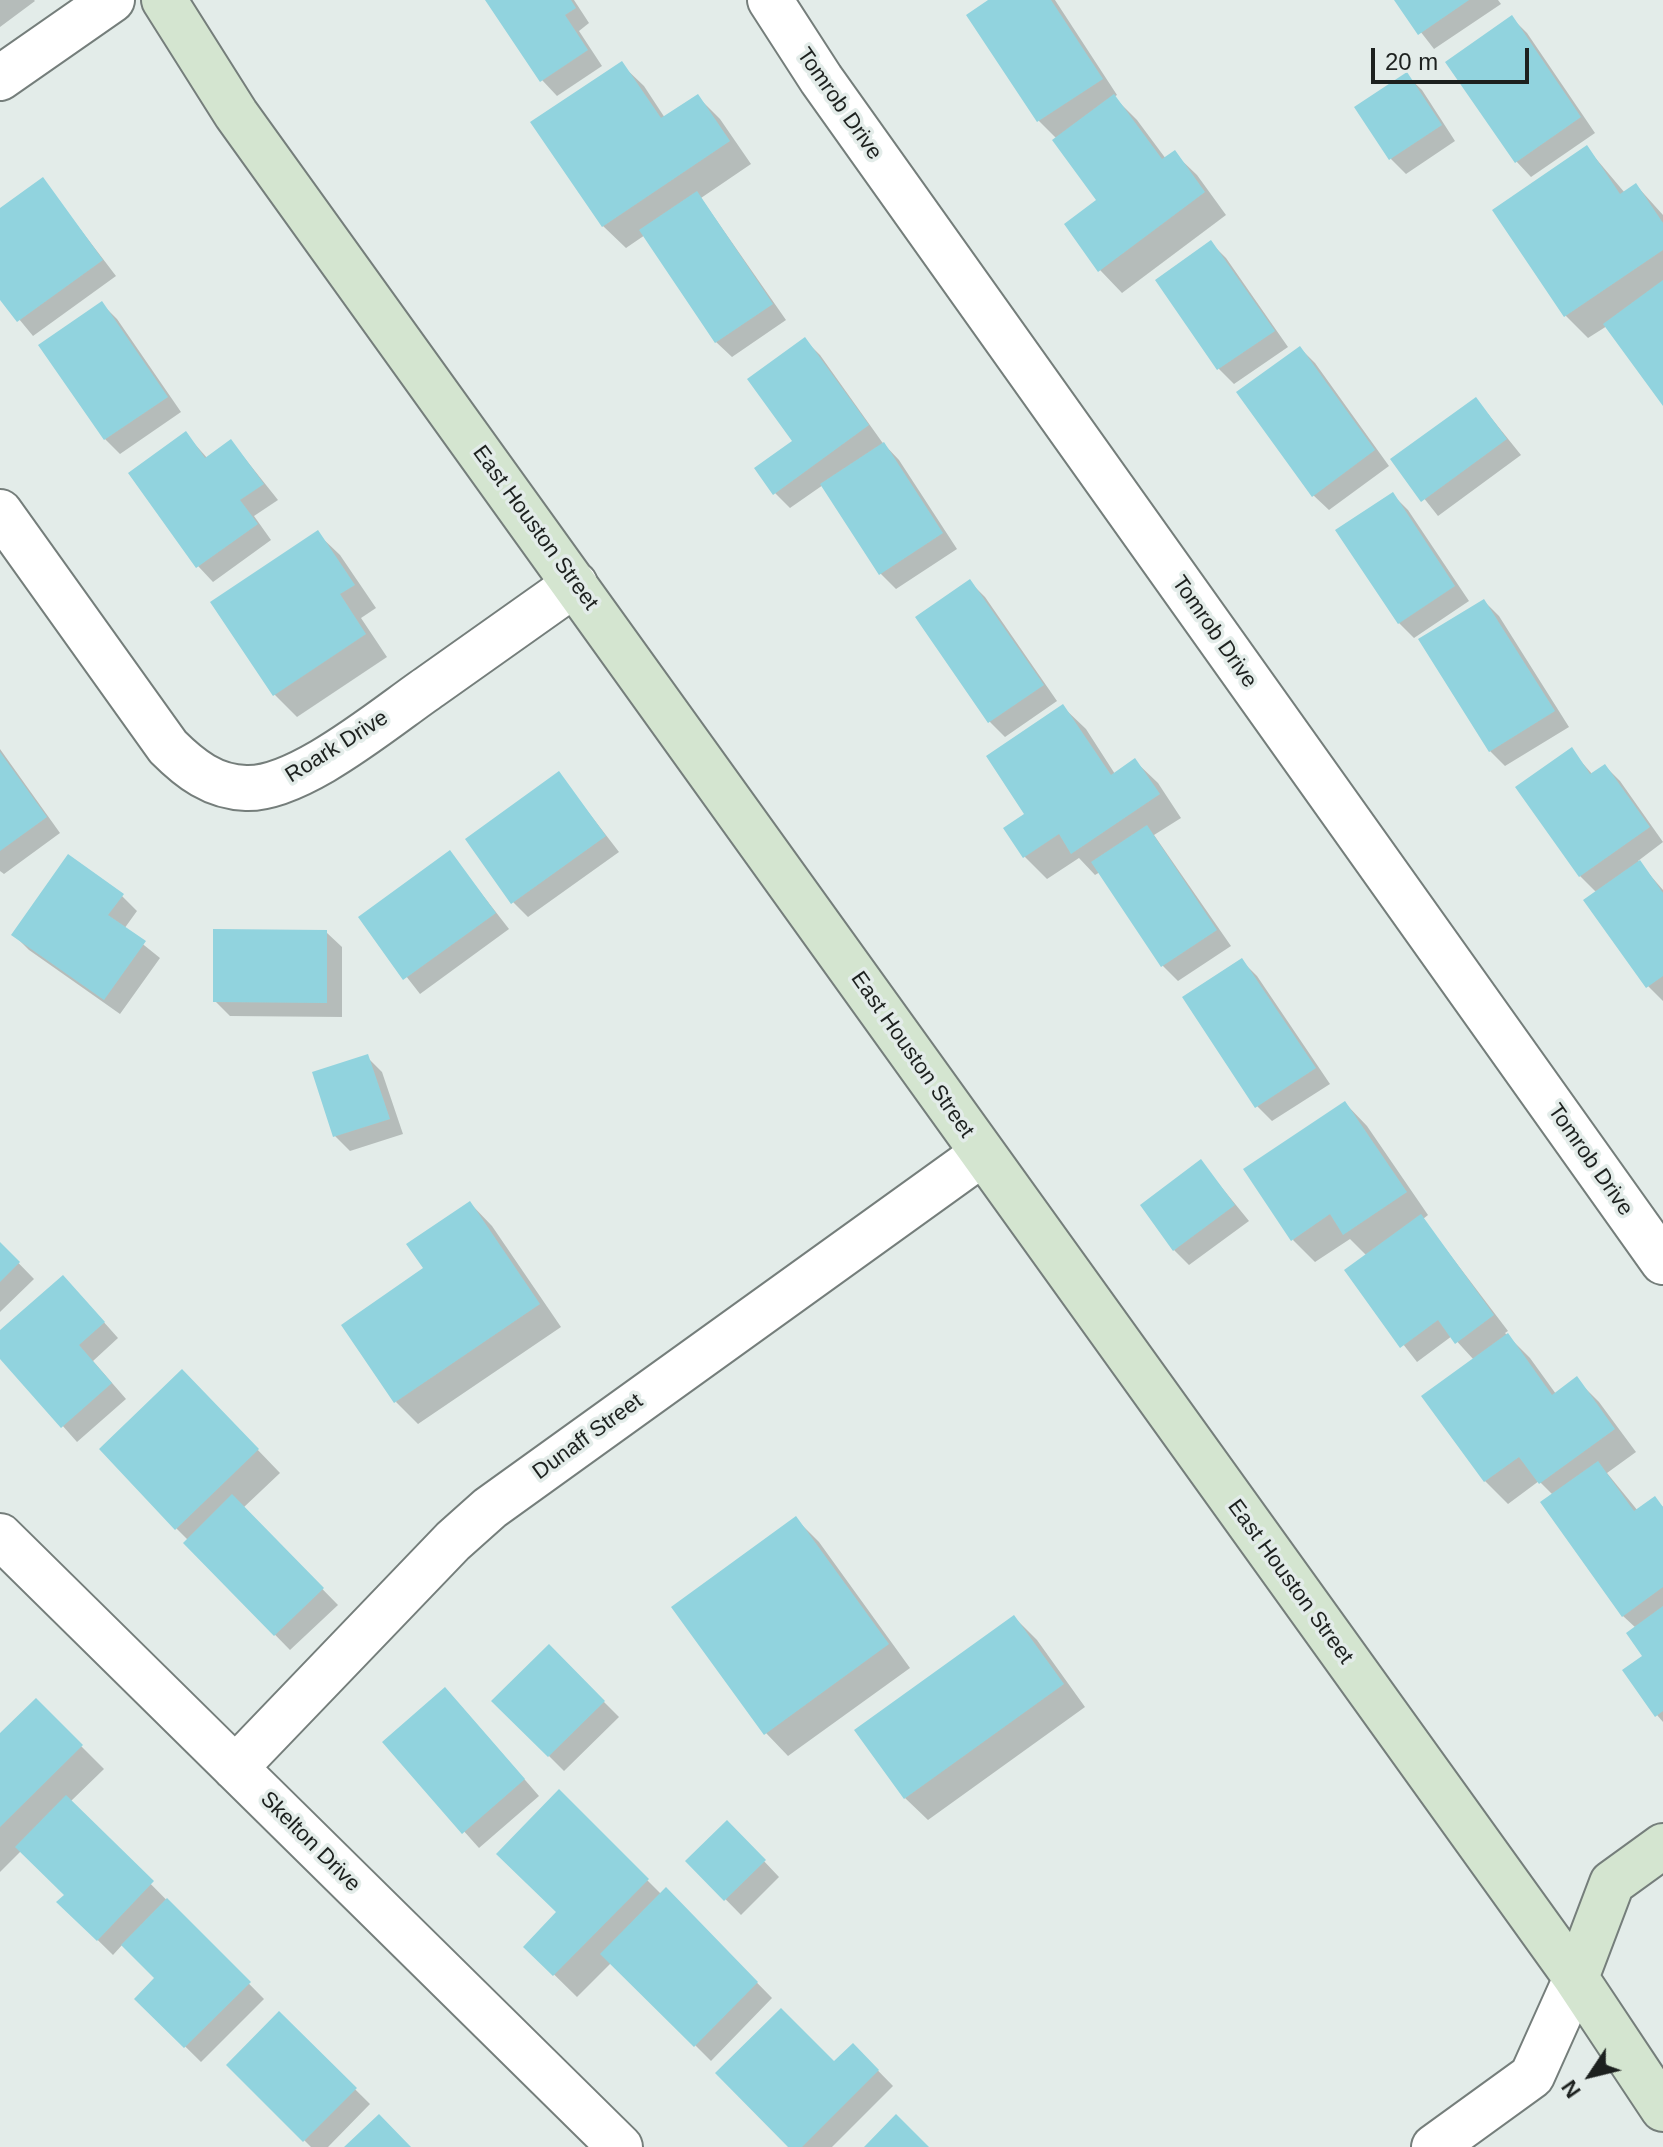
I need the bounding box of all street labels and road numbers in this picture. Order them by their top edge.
street label: Tomrob Drive [791,43,887,165]
street label: East Houston Street [466,441,604,615]
street label: Tomrob Drive [1166,571,1262,693]
street label: Roark Drive [281,705,393,789]
street label: East Houston Street [845,967,979,1143]
street label: Tomrob Drive [1542,1099,1638,1221]
street label: Dunaff Street [528,1388,648,1486]
street label: East Houston Street [1221,1495,1359,1669]
street label: Skelton Drive [254,1786,366,1898]

